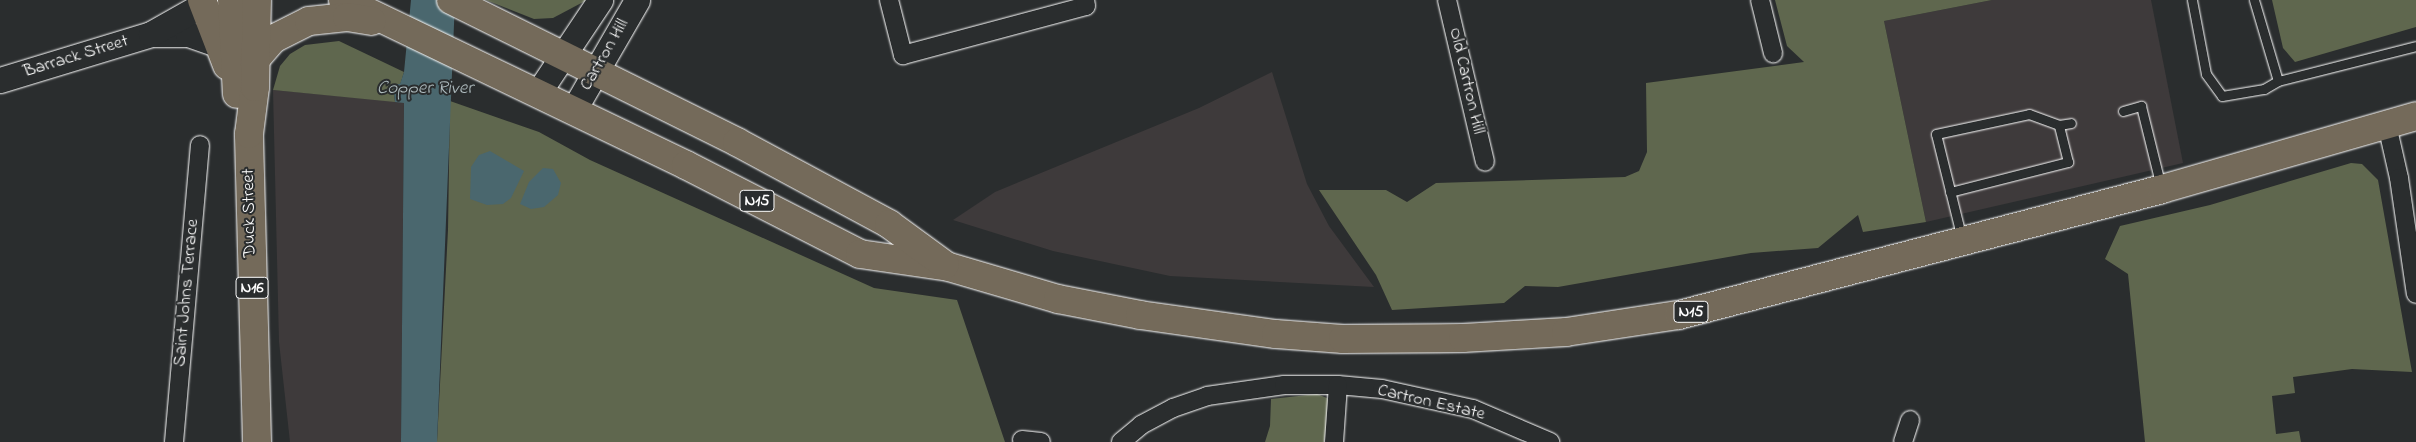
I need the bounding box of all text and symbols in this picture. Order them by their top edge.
street label: Cartron Hill [576,15,634,95]
street label: Old Cartron Hill [1443,26,1489,136]
street label: Barrack Street [21,31,131,83]
water label: Copper River [377,78,473,100]
street label: Duck Street [238,168,262,258]
road number: N15 [738,188,776,215]
street label: Saint Johns Terrace [170,218,204,368]
road number: N16 [234,274,270,302]
road number: N15 [1672,298,1710,326]
street label: Cartron Estate [1375,380,1487,426]

